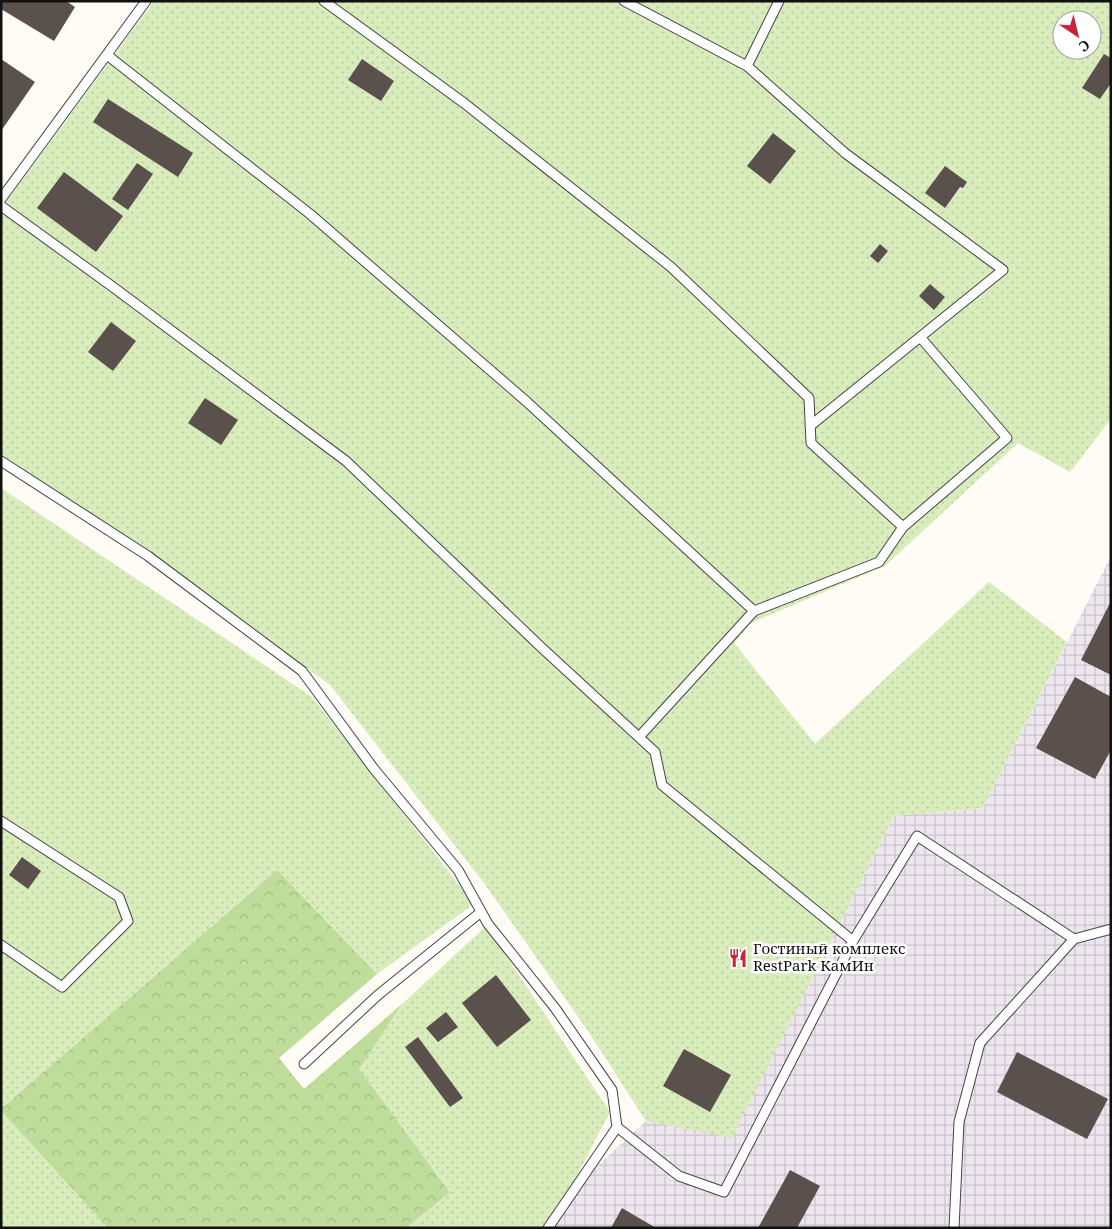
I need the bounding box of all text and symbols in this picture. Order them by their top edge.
north arrow [1052,10,1102,60]
text: С [1076,36,1094,56]
place label: Гостиный комплекс RestPark КамИн [753,938,905,975]
restaurant icon: Гостиный комплекс RestPark КамИн [727,947,749,969]

